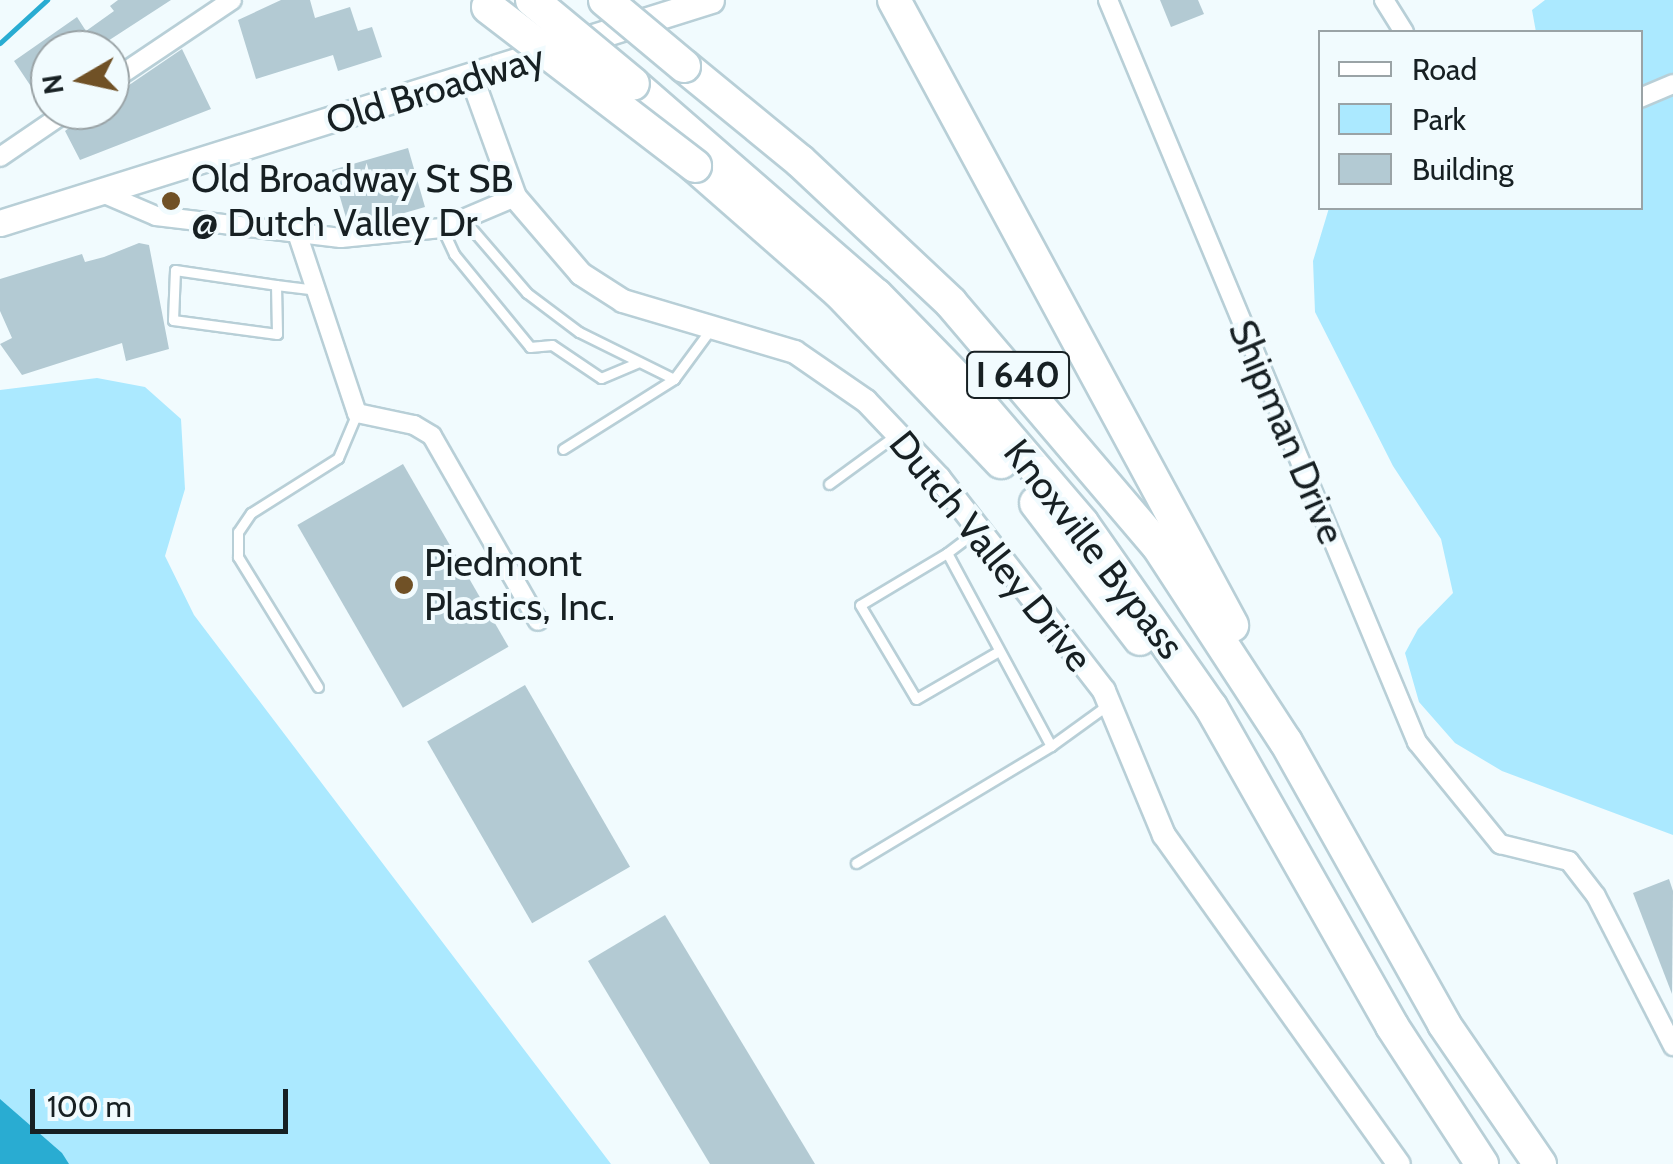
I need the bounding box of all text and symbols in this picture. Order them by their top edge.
north arrow [30,30,130,130]
legend [1318,30,1643,210]
street label: Old Broadway [320,34,550,144]
text: Road [1412,51,1477,88]
text: N [34,72,71,97]
text: Park [1412,101,1466,138]
text: Building [1412,151,1514,188]
place label: Old Broadway St SB @ Dutch Valley Dr [191,156,513,245]
marker: Old Broadway St SB @ Dutch Valley Dr [160,190,182,212]
street label: Shipman Drive [1219,313,1355,551]
road number: I 640 [966,345,1070,405]
street label: Dutch Valley Drive [880,422,1102,680]
street label: Knoxville Bypass [994,430,1194,668]
place label: Piedmont Plastics, Inc. [424,540,615,630]
marker: Piedmont Plastics, Inc. [393,574,415,596]
scale bar [35,1069,292,1131]
text: 100 m [47,1088,132,1125]

